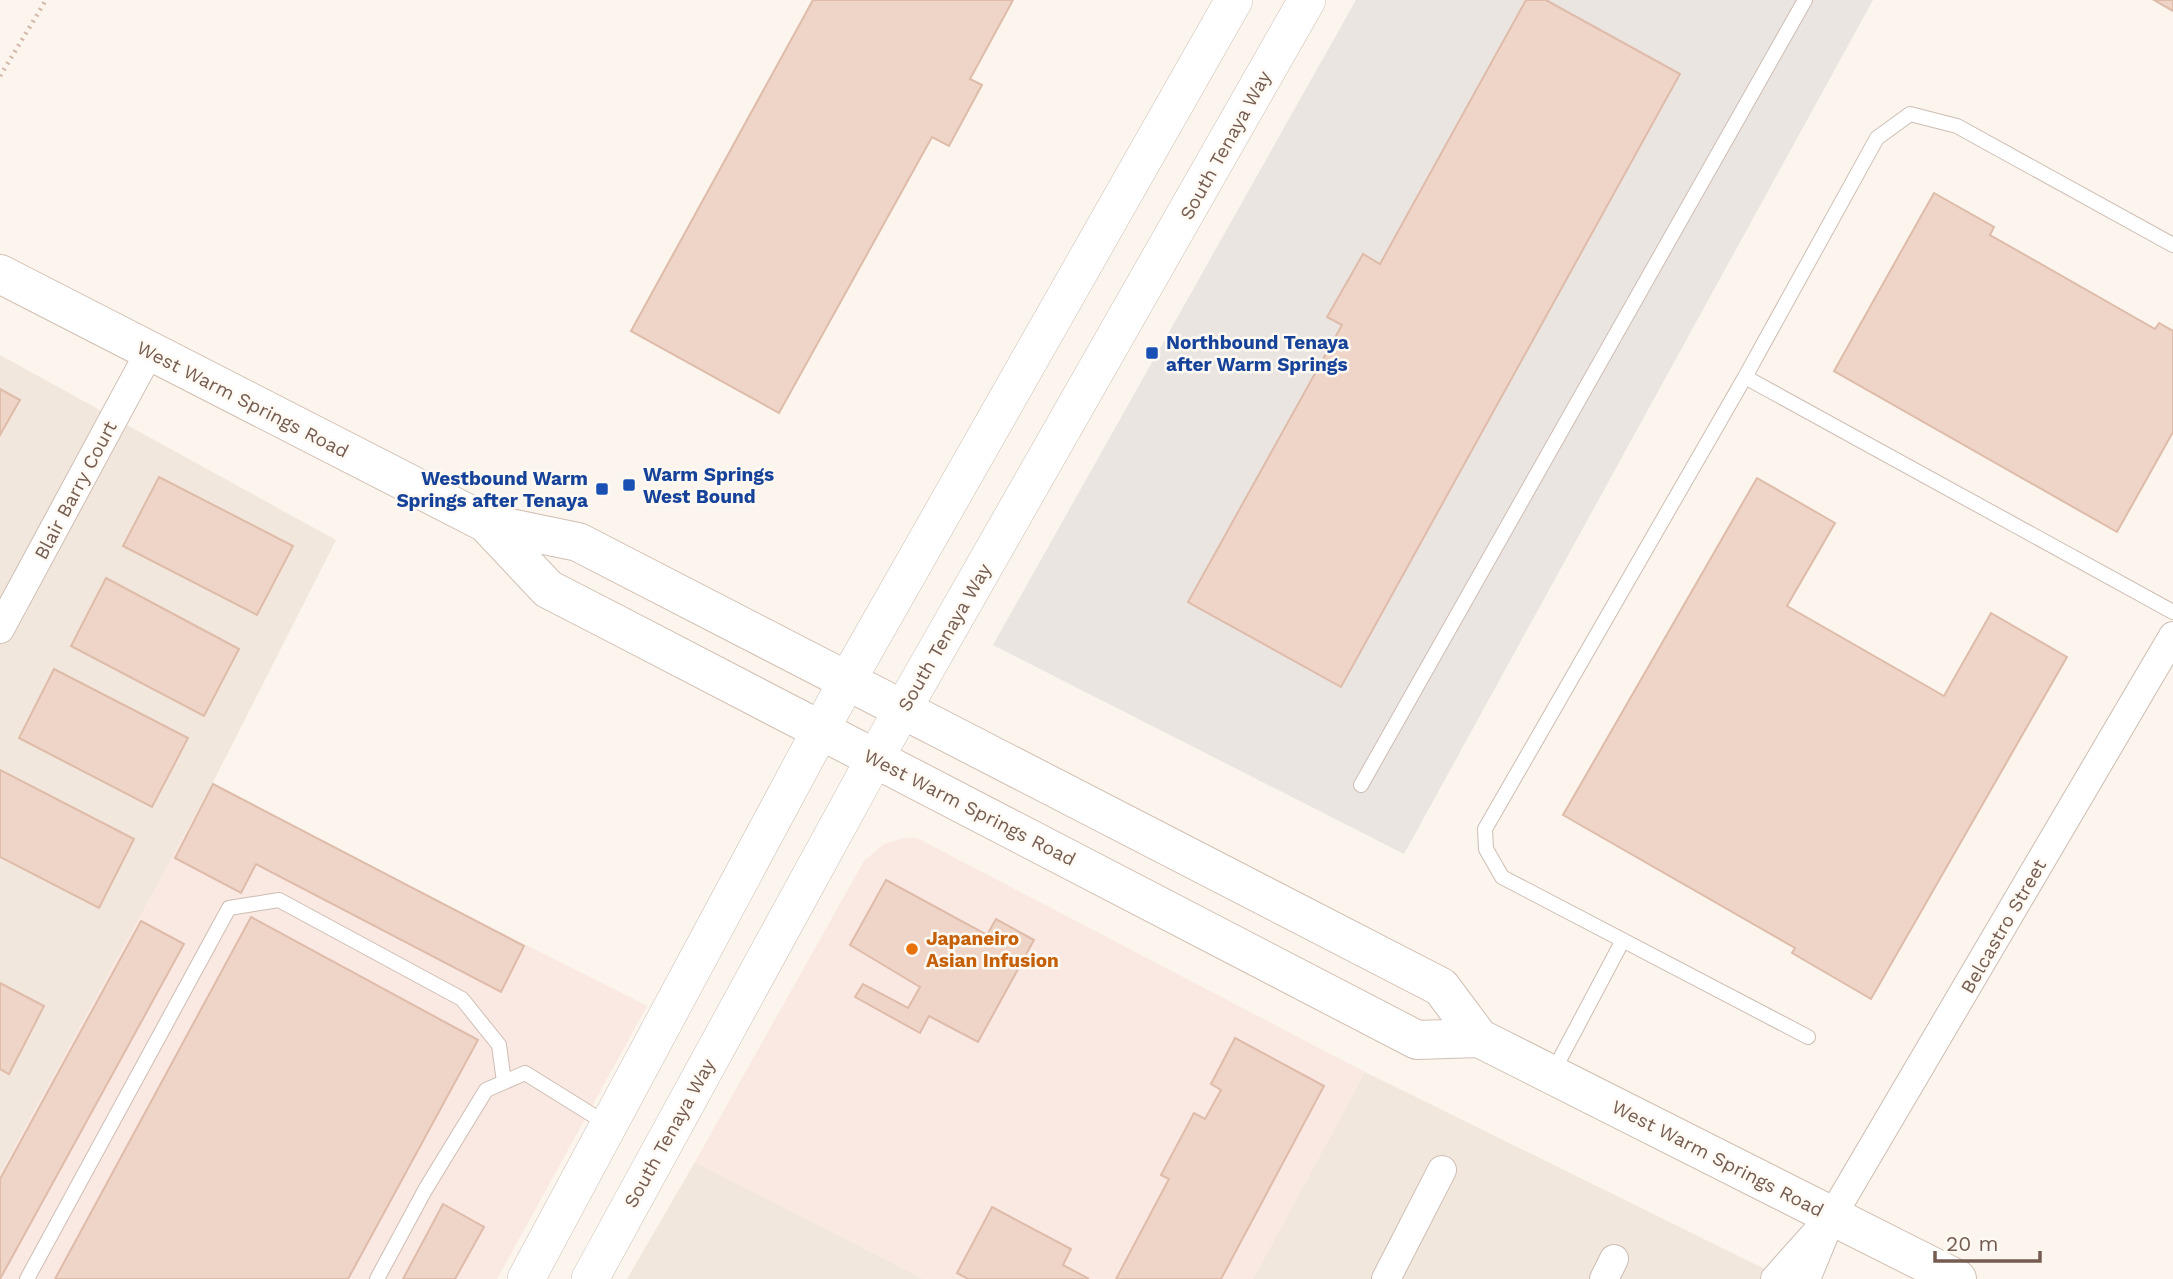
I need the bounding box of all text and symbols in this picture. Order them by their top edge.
street label: South Tenaya Way [1175,67,1276,224]
place label: Northbound Tenaya after Warm Springs [1166,331,1349,376]
street label: West Warm Springs Road [133,336,353,463]
marker: Northbound Tenaya after Warm Springs [1144,345,1160,361]
street label: Blair Barry Court [29,417,122,563]
place label: Warm Springs West Bound [643,463,774,508]
place label: Westbound Warm Springs after Tenaya [396,467,588,512]
marker: Warm Springs West Bound [621,477,637,493]
marker: Westbound Warm Springs after Tenaya [594,481,610,497]
street label: South Tenaya Way [893,559,996,715]
street label: West Warm Springs Road [860,744,1080,871]
street label: Belcastro Street [1956,855,2051,997]
place label: Japaneiro Asian Infusion [926,927,1059,972]
marker: Japaneiro Asian Infusion [904,941,920,957]
street label: South Tenaya Way [619,1055,720,1212]
street label: West Warm Springs Road [1608,1095,1828,1222]
scale bar [1935,1220,2040,1264]
text: 20 m [1946,1231,1998,1256]

